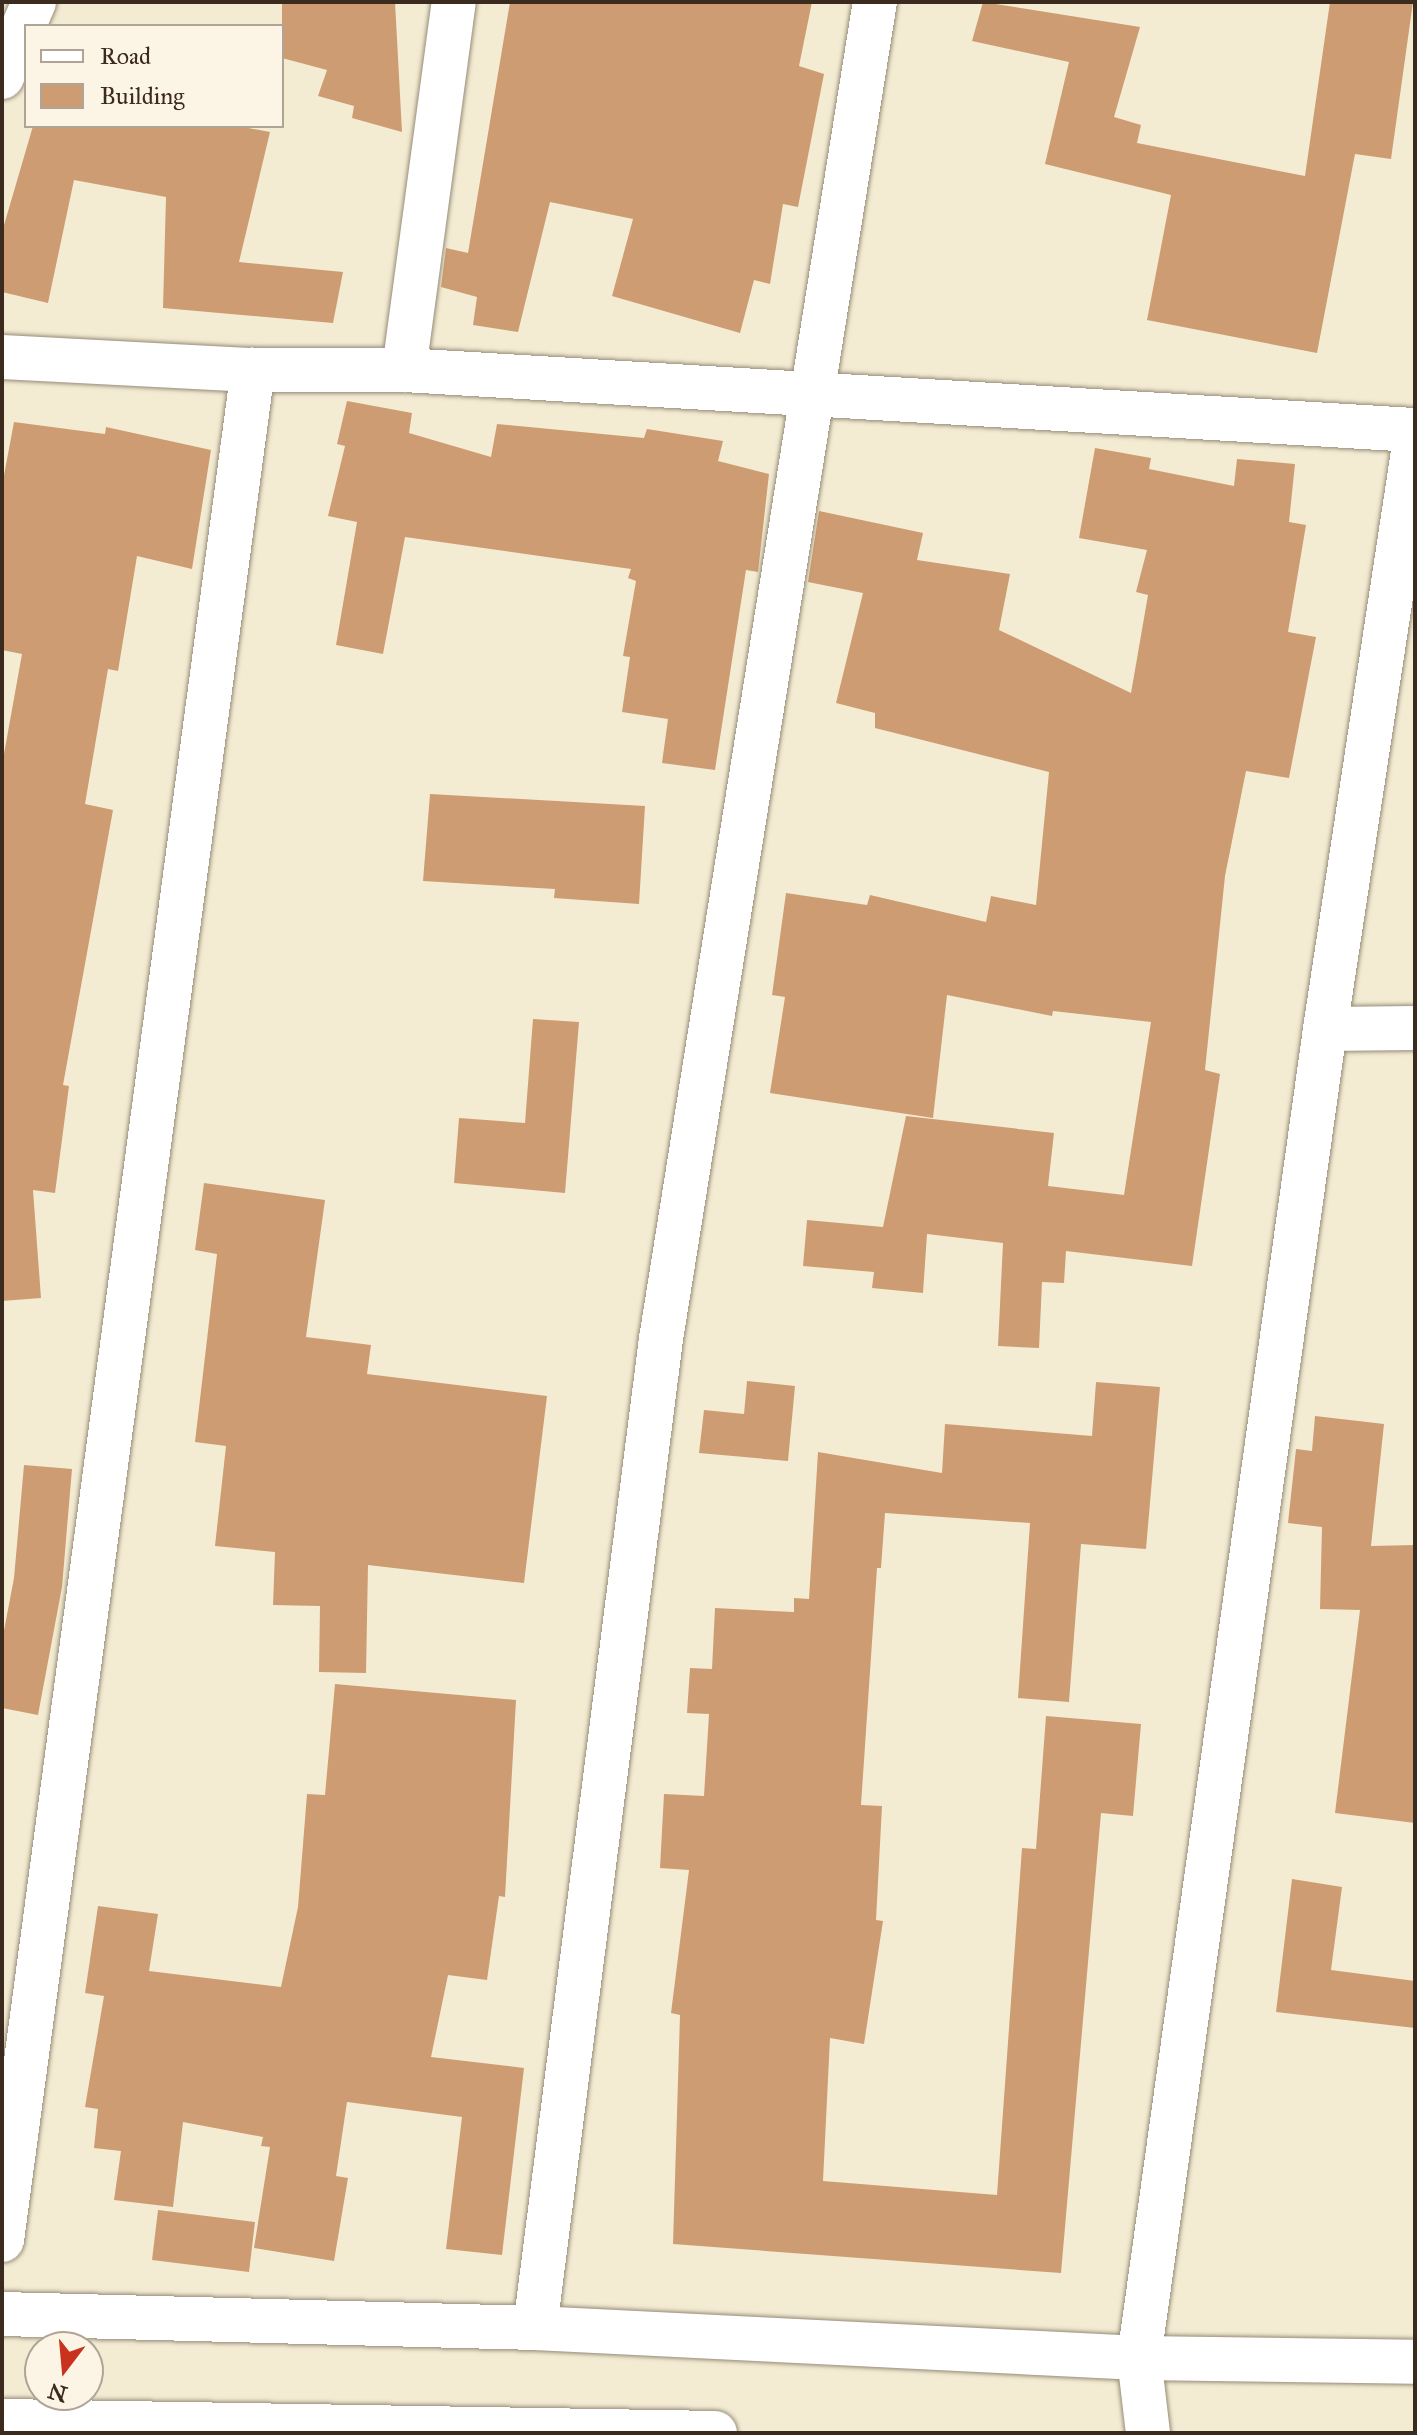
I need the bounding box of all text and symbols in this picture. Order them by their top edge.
legend [24,24,284,128]
text: Road [100,41,151,71]
text: Building [100,81,185,111]
north arrow [24,2331,104,2411]
text: N [45,2377,71,2408]

